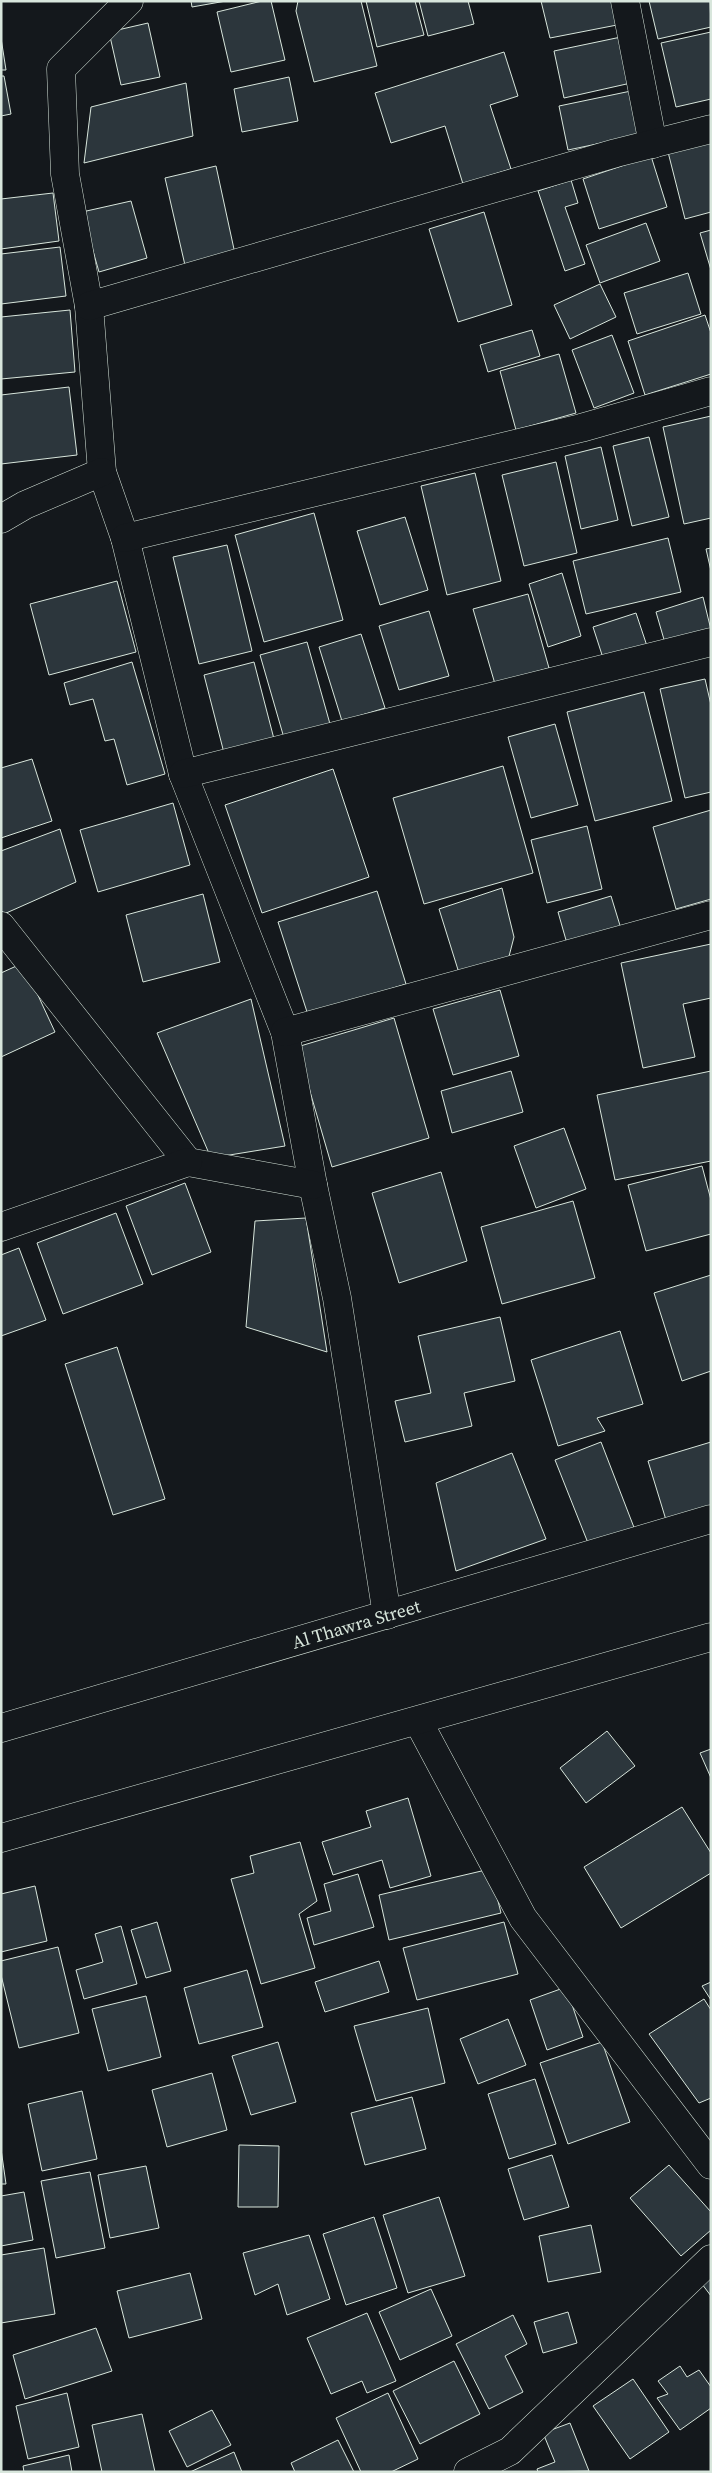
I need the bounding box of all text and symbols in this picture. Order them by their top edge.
street label: Al Thawra Street [289,1593,423,1654]

